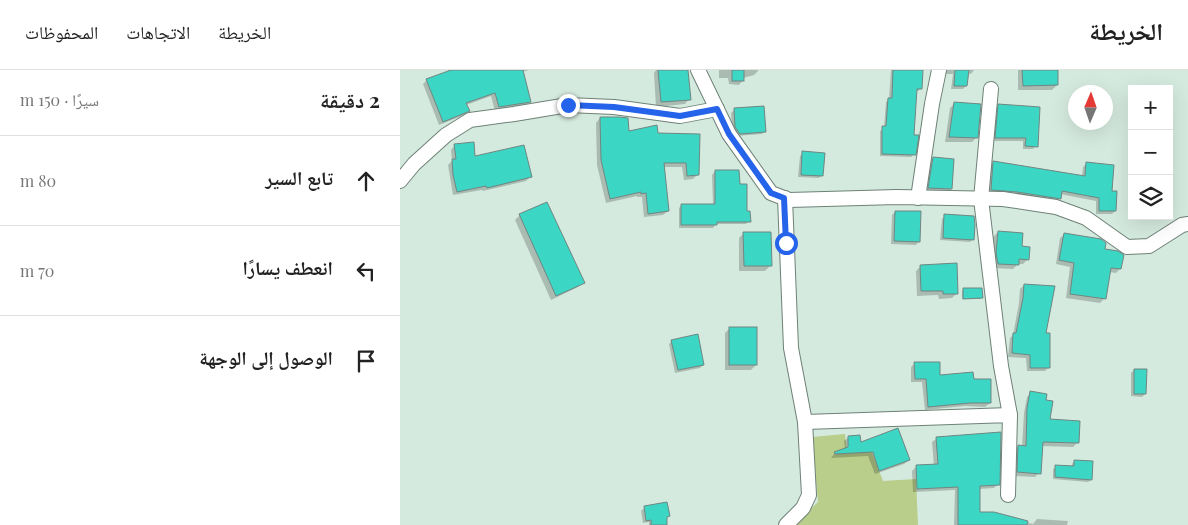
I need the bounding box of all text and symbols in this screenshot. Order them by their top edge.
text: الخريطة [1089,14,1163,46]
text: المحفوظات [25,20,98,44]
text: الاتجاهات [126,20,190,44]
text: الخريطة [218,20,271,44]
text: 2 دقيقة [320,85,380,113]
north arrow [1068,85,1113,130]
map controls [1128,85,1173,220]
button: + [1128,85,1173,130]
text: سيرًا · 150 m [20,89,99,110]
route end [557,94,580,117]
button: − [1128,130,1173,175]
text: تابع السير [265,164,333,190]
icon: ahead [352,167,380,195]
text: 80 m [20,170,56,191]
button: layers [1128,175,1173,220]
route start [775,232,798,255]
text: انعطف يسارًا [242,254,333,280]
icon: left [352,257,380,285]
text: 70 m [20,260,54,281]
text: الوصول إلى الوجهة [199,344,333,370]
icon: arrive [352,347,380,375]

